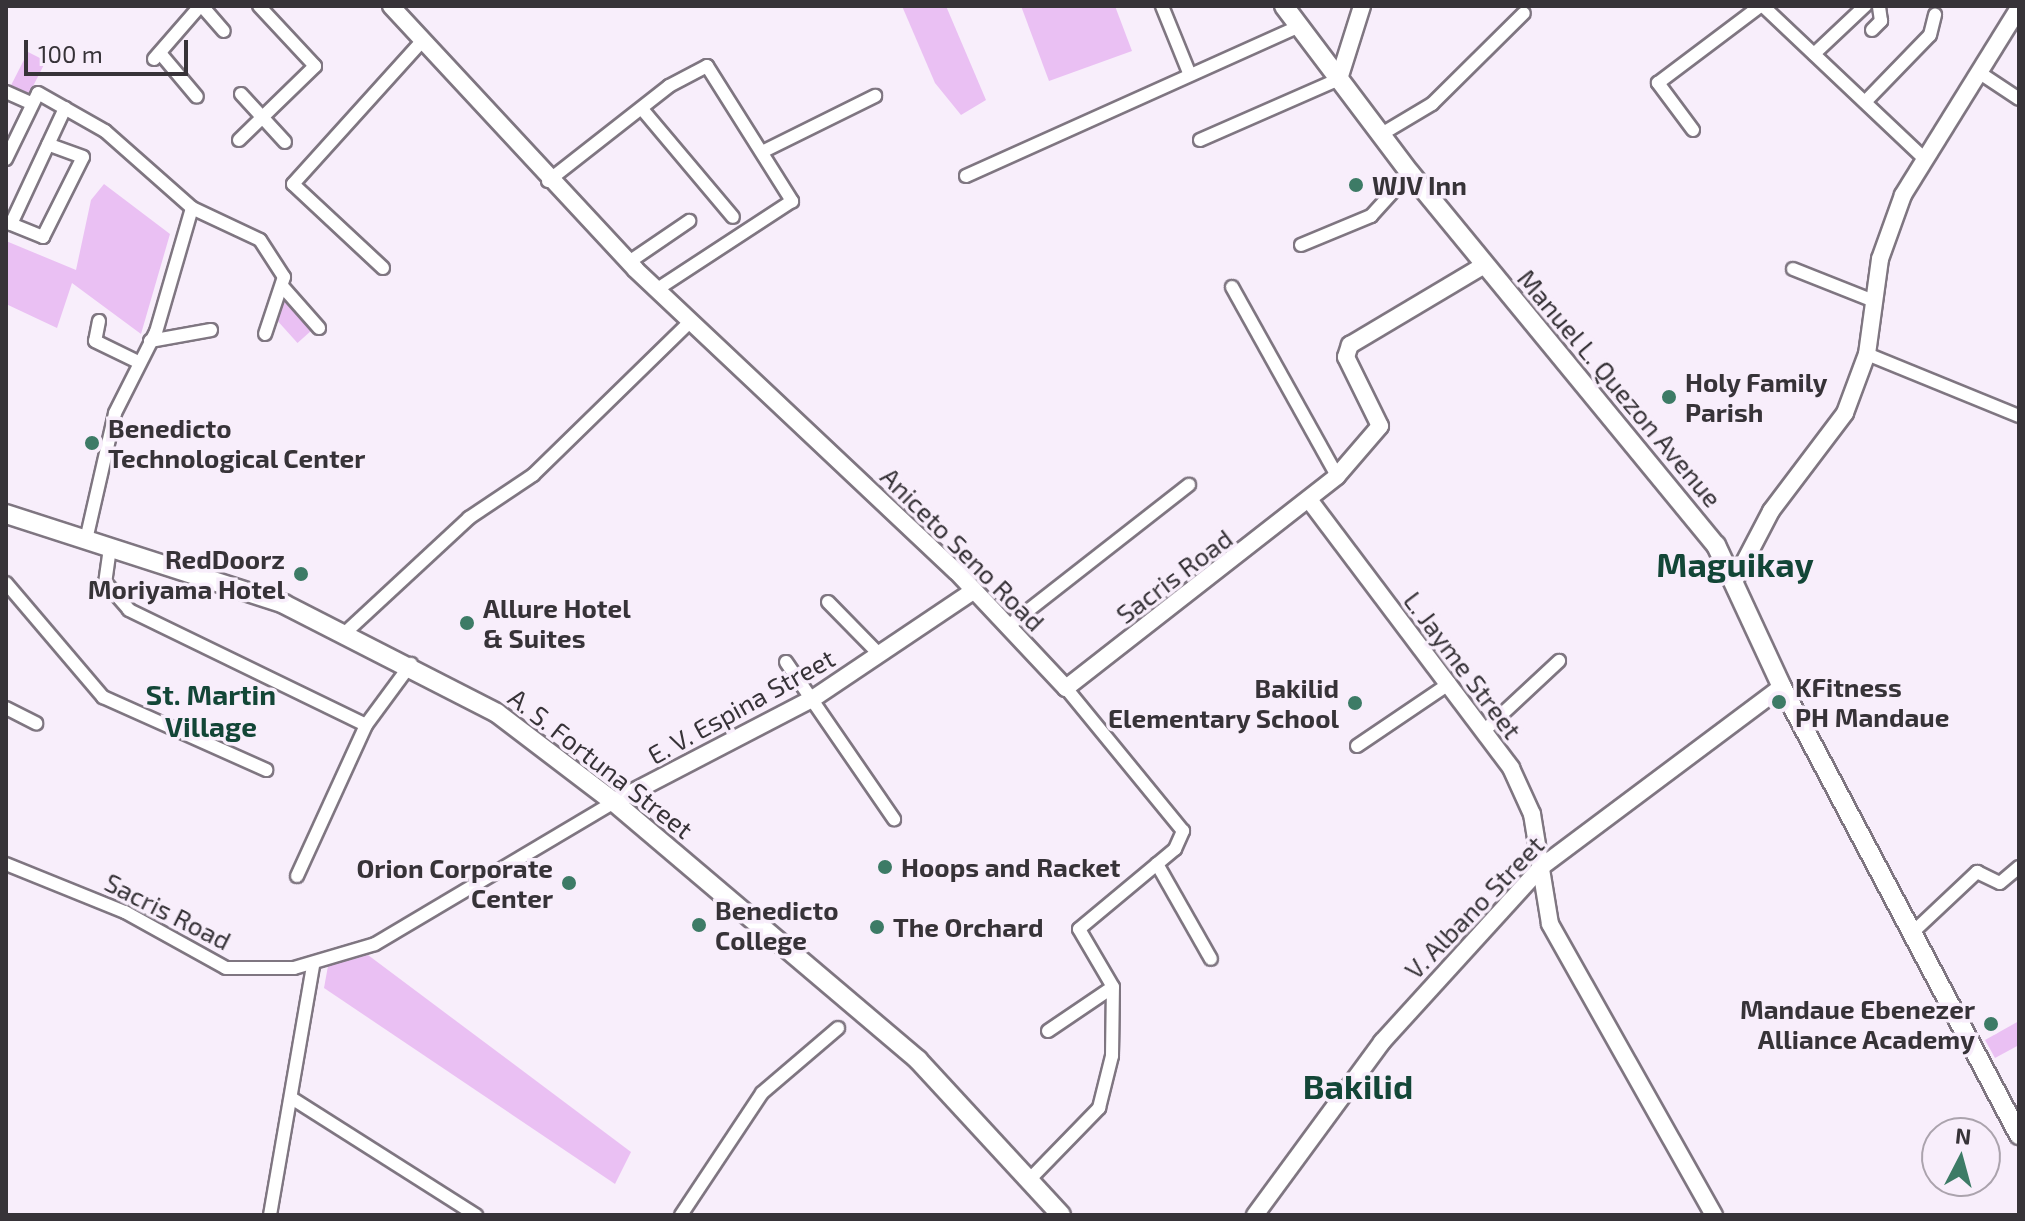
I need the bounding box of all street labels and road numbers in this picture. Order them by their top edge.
street label: Manuel L. Quezon Avenue [1511,262,1729,514]
street label: Aniceto Seno Road [875,461,1051,637]
street label: Sacris Road [1110,522,1238,630]
street label: L. Jayme Street [1397,585,1529,745]
street label: E. V. Espina Street [642,642,840,770]
street label: A. S. Fortuna Street [503,681,699,845]
street label: V. Albano Street [1398,829,1550,985]
street label: Sacris Road [100,866,236,956]

